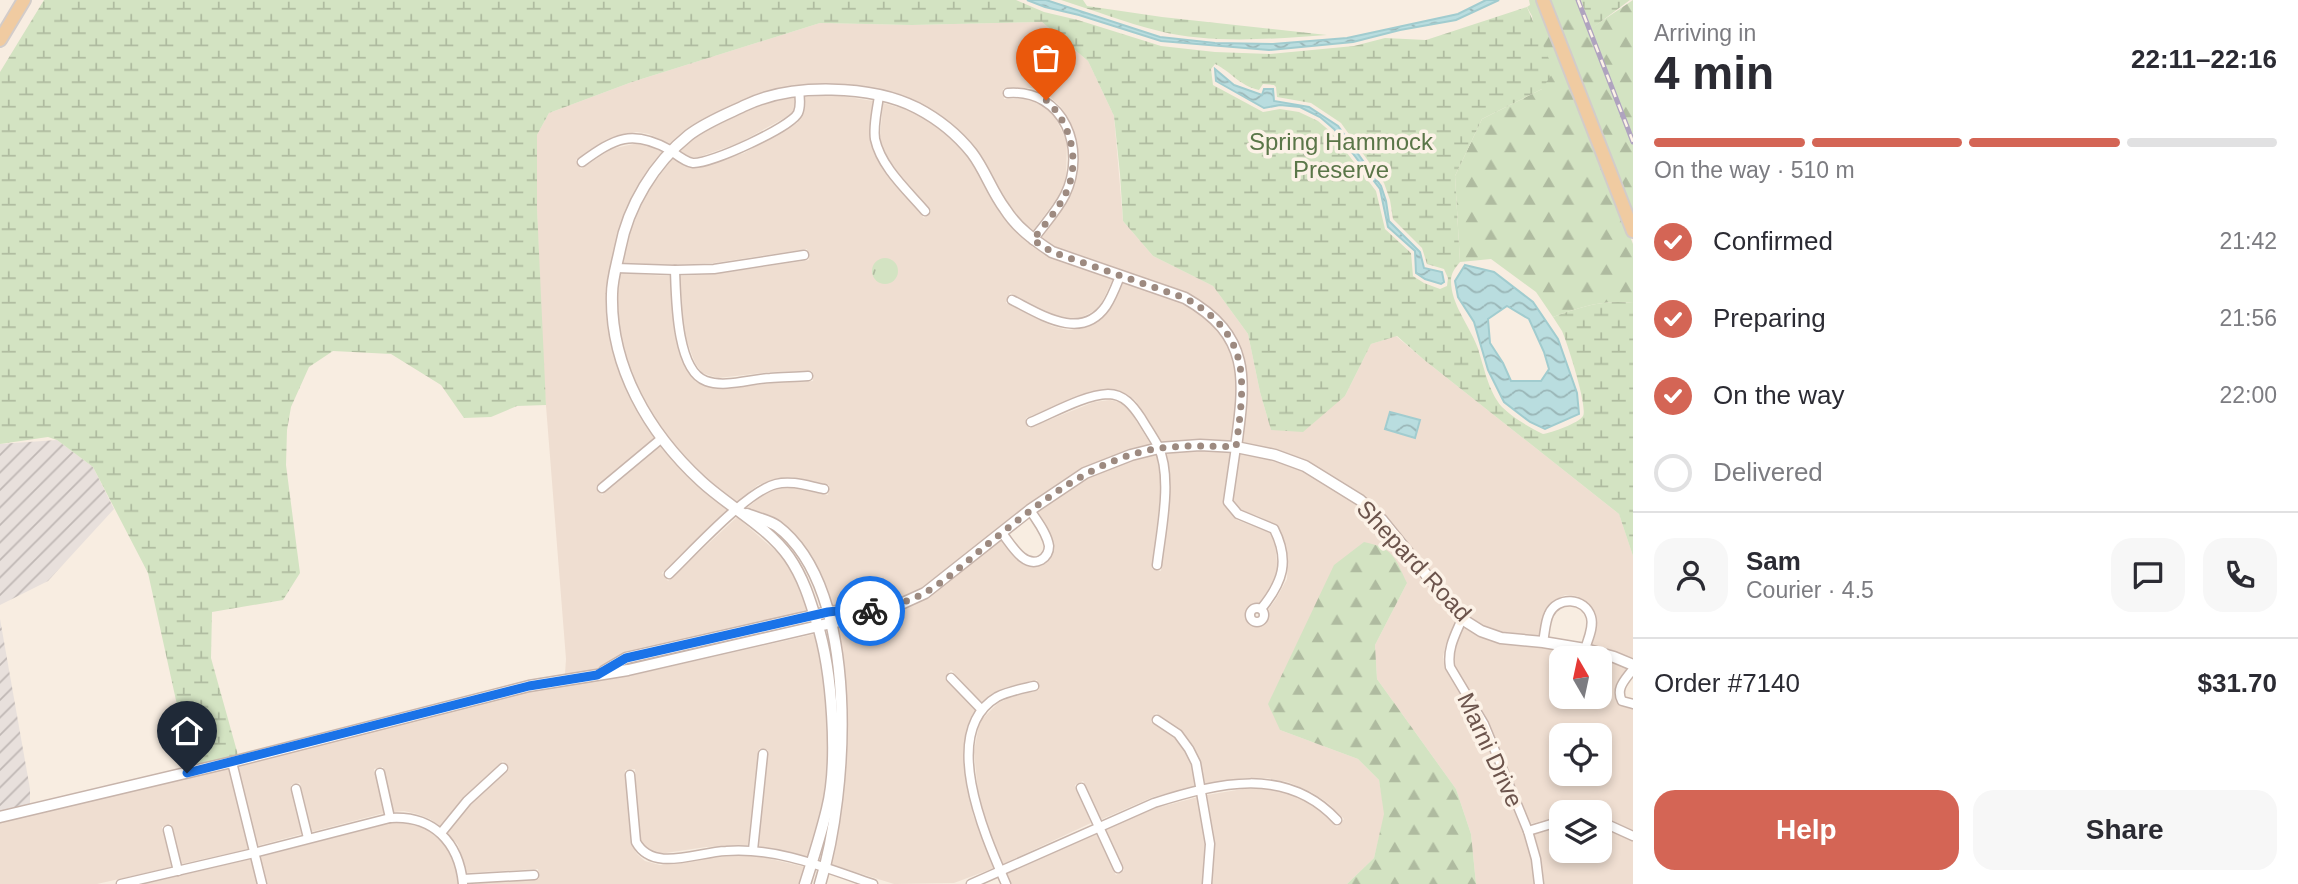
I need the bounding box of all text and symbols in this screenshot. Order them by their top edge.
text: Arriving in [1654,20,1756,46]
pin [1016,28,1076,100]
icon: bag [1027,39,1065,77]
text: 22:11–22:16 [2131,44,2277,74]
text: 4 min [1654,47,1774,99]
park label: Spring Hammock Preserve [1249,128,1434,183]
text: On the way · 510 m [1654,157,1855,183]
icon: check [1654,223,1692,261]
text: Confirmed [1713,226,1833,256]
text: 21:42 [2219,228,2277,254]
icon: check [1654,300,1692,338]
text: Preparing [1713,303,1826,333]
text: 21:56 [2219,305,2277,331]
icon: check [1654,377,1692,415]
text: On the way [1713,380,1845,410]
text: 22:00 [2219,382,2277,408]
text: Delivered [1713,457,1823,487]
street label: Shepard Road [1352,495,1477,626]
button: person [1654,538,1728,612]
button: chat [2111,538,2185,612]
button: phone [2203,538,2277,612]
text: Sam [1746,546,1801,576]
courier [835,576,905,646]
text: Courier · 4.5 [1746,577,1874,603]
icon: bike [851,592,889,630]
north arrow [1549,646,1612,709]
map controls [1549,646,1612,863]
text: Order #7140 [1654,668,1800,698]
text: $31.70 [2197,668,2277,698]
street label: Marni Drive [1452,688,1529,811]
pin [157,701,217,773]
icon: home [168,712,206,750]
button: locate [1549,723,1612,786]
button: Help [1654,790,1959,870]
button: Share [1973,790,2277,870]
button: layers [1549,800,1612,863]

